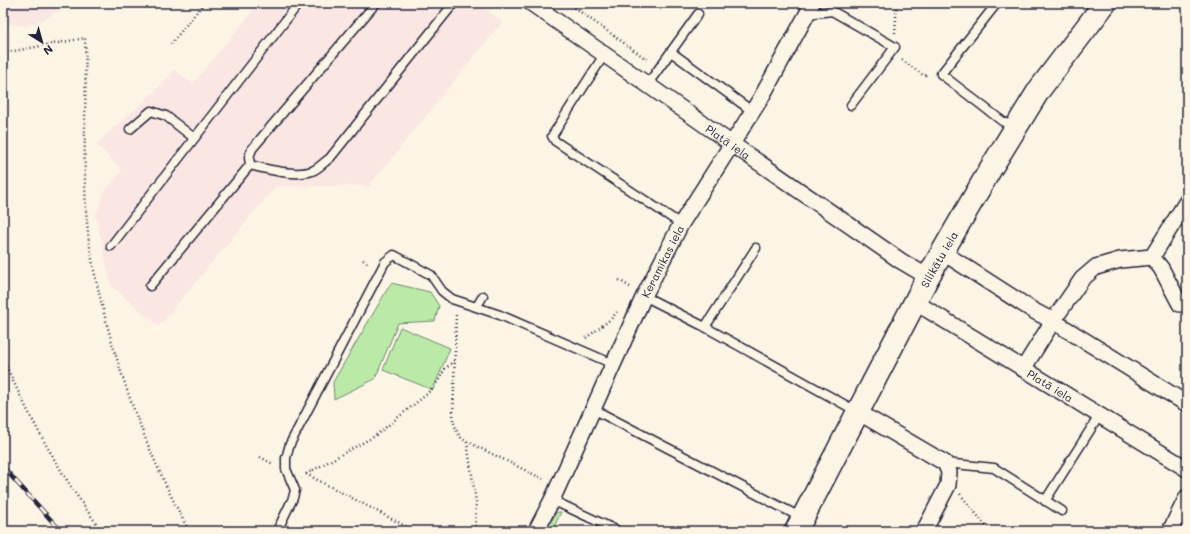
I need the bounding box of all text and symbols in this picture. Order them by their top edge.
north arrow [22,22,62,62]
text: N [40,42,56,59]
street label: Platā iela [703,121,754,162]
street label: Keramikas iela [637,222,687,300]
street label: Silikātu iela [916,228,961,290]
street label: Platā iela [1025,365,1076,405]

